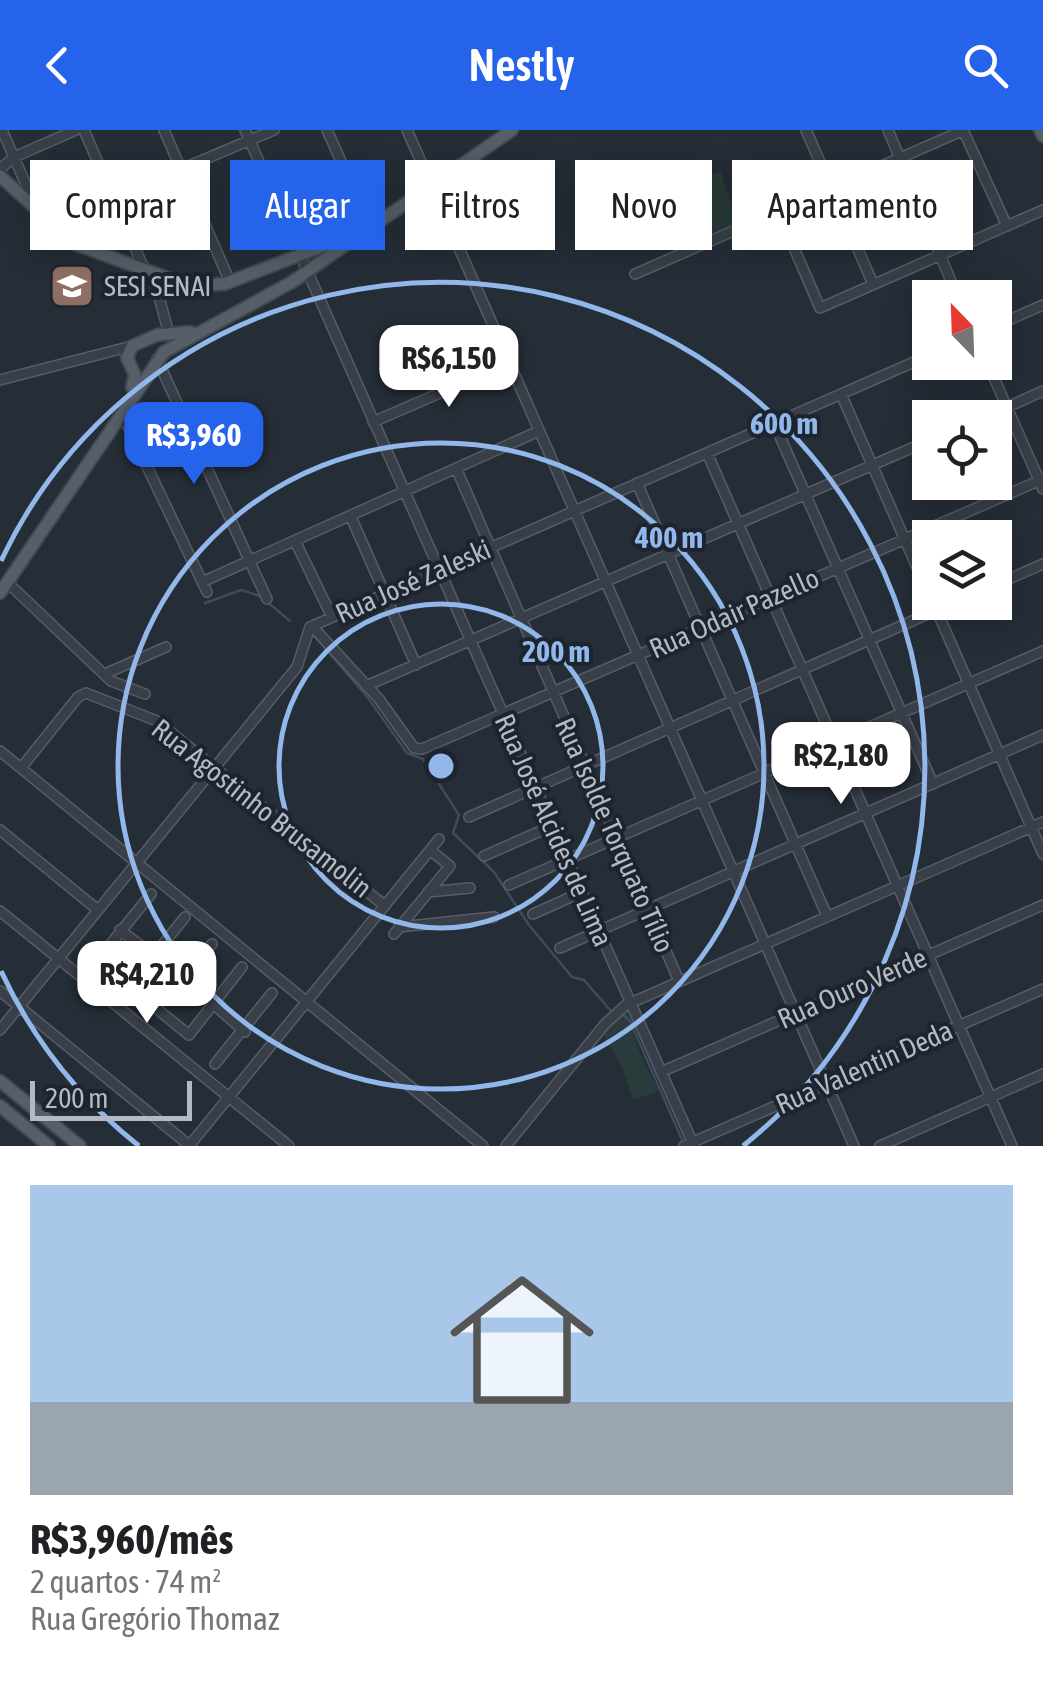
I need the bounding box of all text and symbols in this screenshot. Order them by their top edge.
icon: back [30,38,85,93]
icon: search [958,38,1013,93]
text: Nestly [469,39,574,91]
chip: Comprar [30,160,210,250]
chip: Alugar [230,160,385,250]
chip: Filtros [405,160,555,250]
chip: Novo [575,160,712,250]
chip: Apartamento [732,160,973,250]
school or university icon: SESI SENAI [49,263,95,309]
place label: SESI SENAI [104,270,212,302]
north arrow [912,280,1012,380]
map controls [912,280,1012,620]
pin: R$6,150 [357,325,541,410]
text: R$6,150 [401,339,497,376]
button: locate [912,400,1012,500]
pin: R$3,960 [102,402,286,487]
text: 600 m [750,406,818,440]
text: R$3,960 [146,416,242,453]
text: 400 m [634,520,703,554]
button: layers [912,520,1012,620]
street label: Rua José Zaleski [331,533,495,629]
street label: Rua Odair Pazello [644,561,824,665]
text: 200 m [522,634,590,668]
street label: Rua José Alcides de Lima [488,709,620,951]
street label: Rua Agostinho Brusamolin [146,712,378,904]
street label: Rua Isolde Torquato Tílio [549,713,681,957]
pin: R$2,180 [749,722,933,807]
text: R$2,180 [793,736,889,773]
centre of rings [423,748,459,784]
pin: R$4,210 [55,941,239,1026]
street label: Rua Ouro Verde [773,941,931,1035]
text: R$4,210 [99,955,195,992]
street label: Rua Valentin Deda [771,1014,957,1120]
scale bar [30,1076,192,1120]
text: 200 m [45,1082,108,1114]
icon: home [432,1250,612,1430]
text: R$3,960/mês [30,1515,233,1563]
text: 2 quartos · 74 m² [30,1563,221,1600]
text: Rua Gregório Thomaz [30,1600,279,1637]

